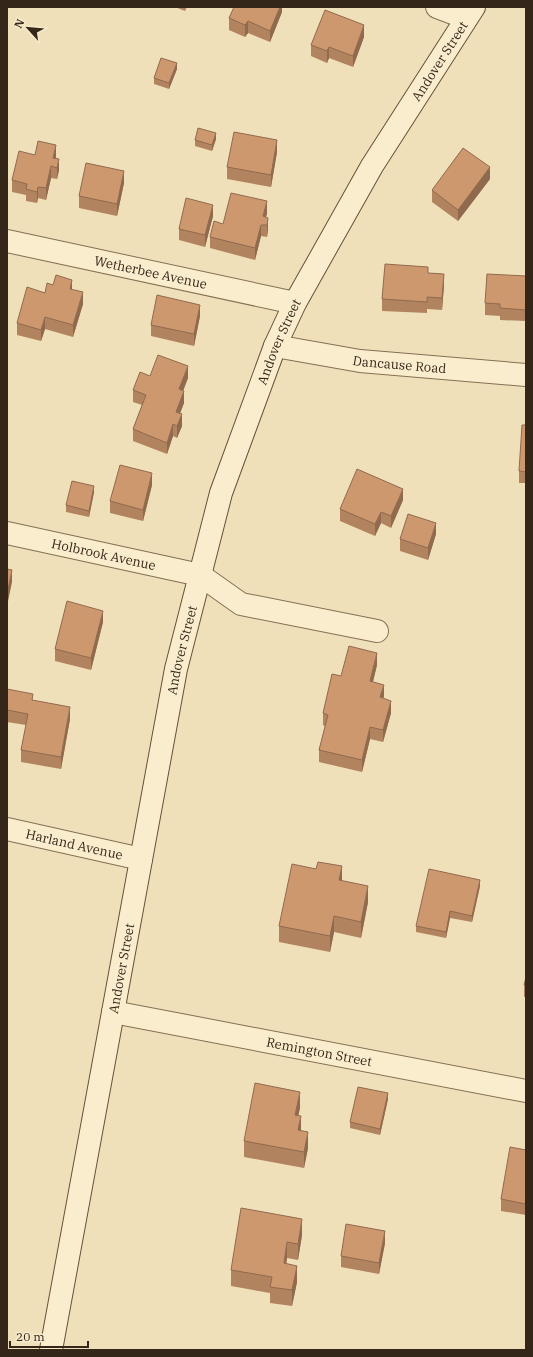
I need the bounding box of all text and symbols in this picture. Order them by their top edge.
north arrow [8,8,48,48]
text: N [11,16,27,31]
street label: Andover Street [408,18,472,104]
street label: Wetherbee Avenue [93,252,209,293]
street label: Andover Street [254,296,305,387]
street label: Dancause Road [351,352,447,377]
street label: Holbrook Avenue [50,535,157,574]
street label: Andover Street [163,603,201,696]
street label: Harland Avenue [24,825,124,864]
street label: Andover Street [105,922,138,1015]
street label: Remington Street [265,1034,374,1070]
scale bar [10,1323,88,1349]
text: 20 m [16,1329,45,1344]

